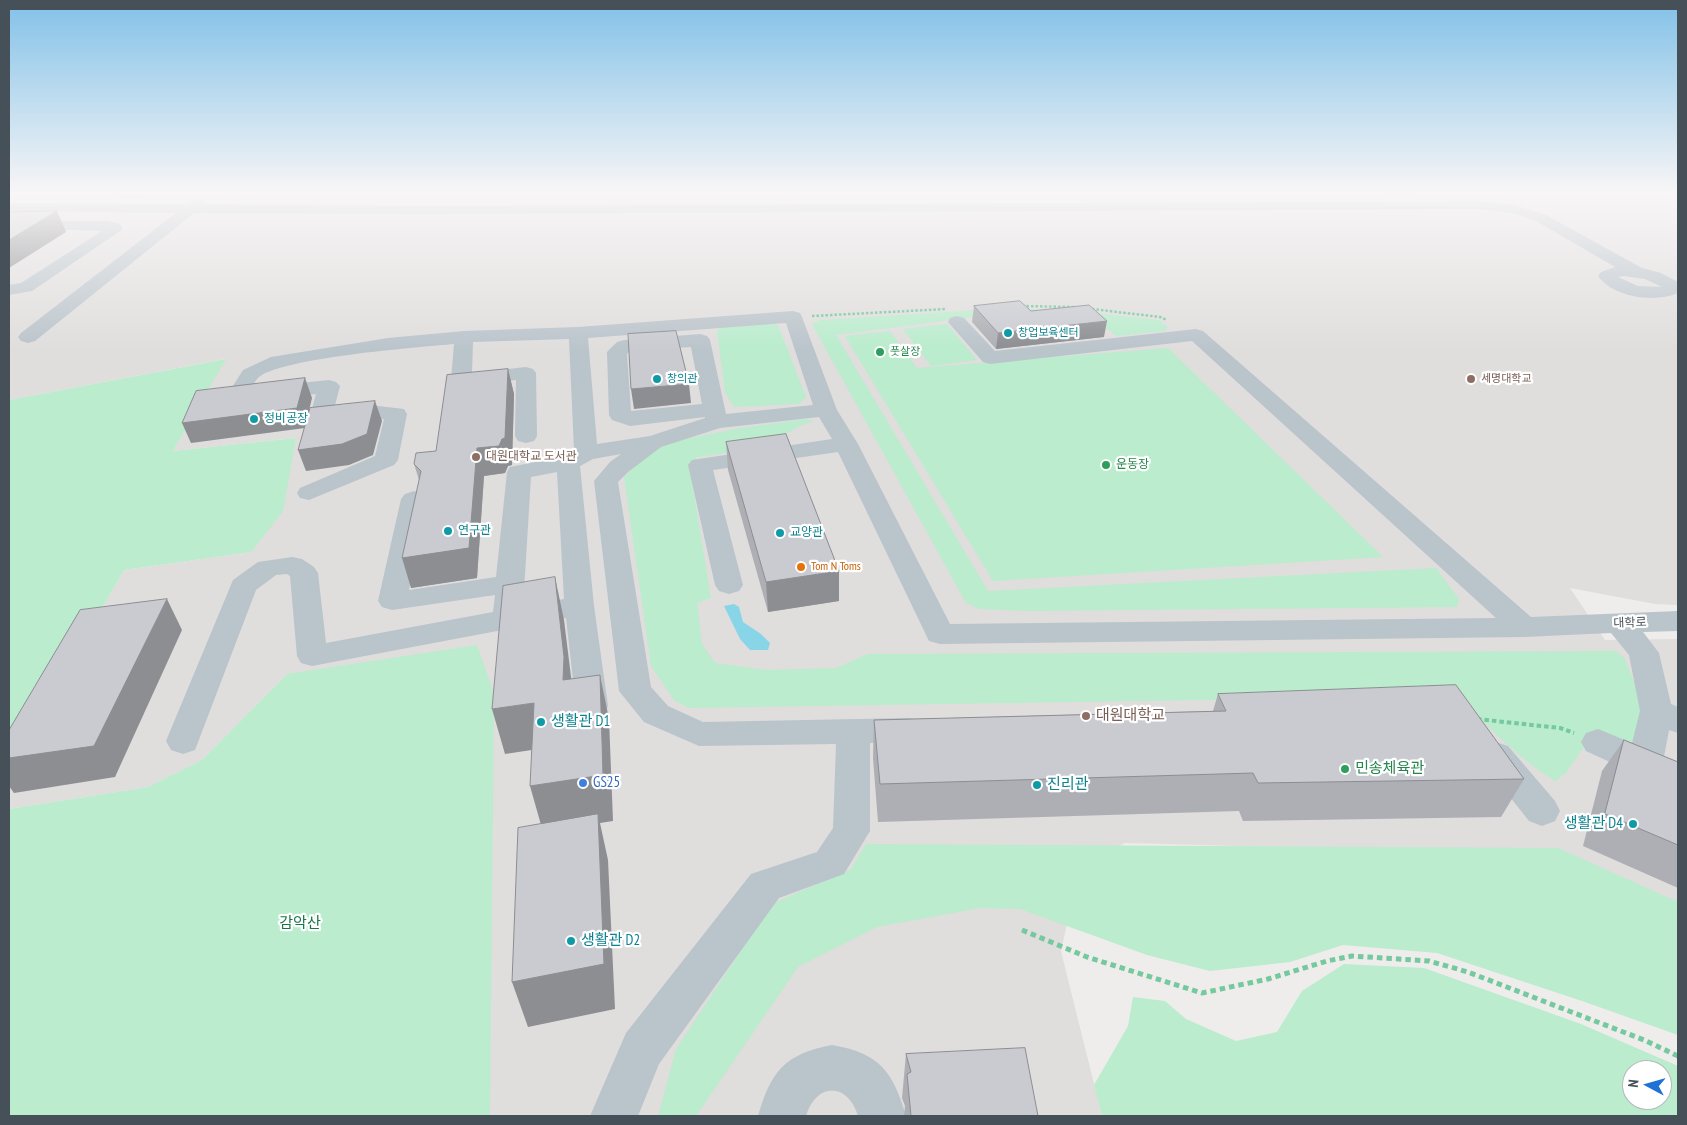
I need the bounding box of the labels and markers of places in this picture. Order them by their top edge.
place label: 창업보육센터 [1018,326,1079,340]
marker: 창업보육센터 [1002,327,1014,339]
place label: 풋살장 [890,345,920,359]
marker: 풋살장 [874,346,886,358]
place label: 창의관 [667,372,697,386]
place label: 세명대학교 [1481,372,1532,386]
marker: 창의관 [651,373,663,385]
marker: 세명대학교 [1465,373,1477,385]
place label: 정비공장 [264,412,308,426]
marker: 정비공장 [248,413,260,425]
place label: 대원대학교 도서관 [486,450,577,464]
marker: 대원대학교 도서관 [470,451,482,463]
place label: 운동장 [1116,458,1149,472]
marker: 운동장 [1100,459,1112,471]
place label: 연구관 [458,524,491,538]
marker: 연구관 [442,525,454,537]
place label: 교양관 [790,526,823,540]
marker: 교양관 [774,527,786,539]
place label: Tom N Toms [811,560,861,574]
marker: Tom N Toms [795,561,807,573]
place label: 대원대학교 [1096,707,1165,725]
marker: 대원대학교 [1080,710,1092,722]
place label: 생활관 D1 [551,713,610,731]
marker: 생활관 D1 [535,716,547,728]
place label: 민송체육관 [1355,760,1424,778]
marker: 민송체육관 [1339,763,1351,775]
place label: GS25 [593,774,620,792]
place label: 진리관 [1047,776,1088,794]
marker: GS25 [577,777,589,789]
marker: 진리관 [1031,779,1043,791]
place label: 생활관 D4 [1564,815,1623,833]
marker: 생활관 D4 [1627,818,1639,830]
place label: 생활관 D2 [581,932,640,950]
marker: 생활관 D2 [565,935,577,947]

